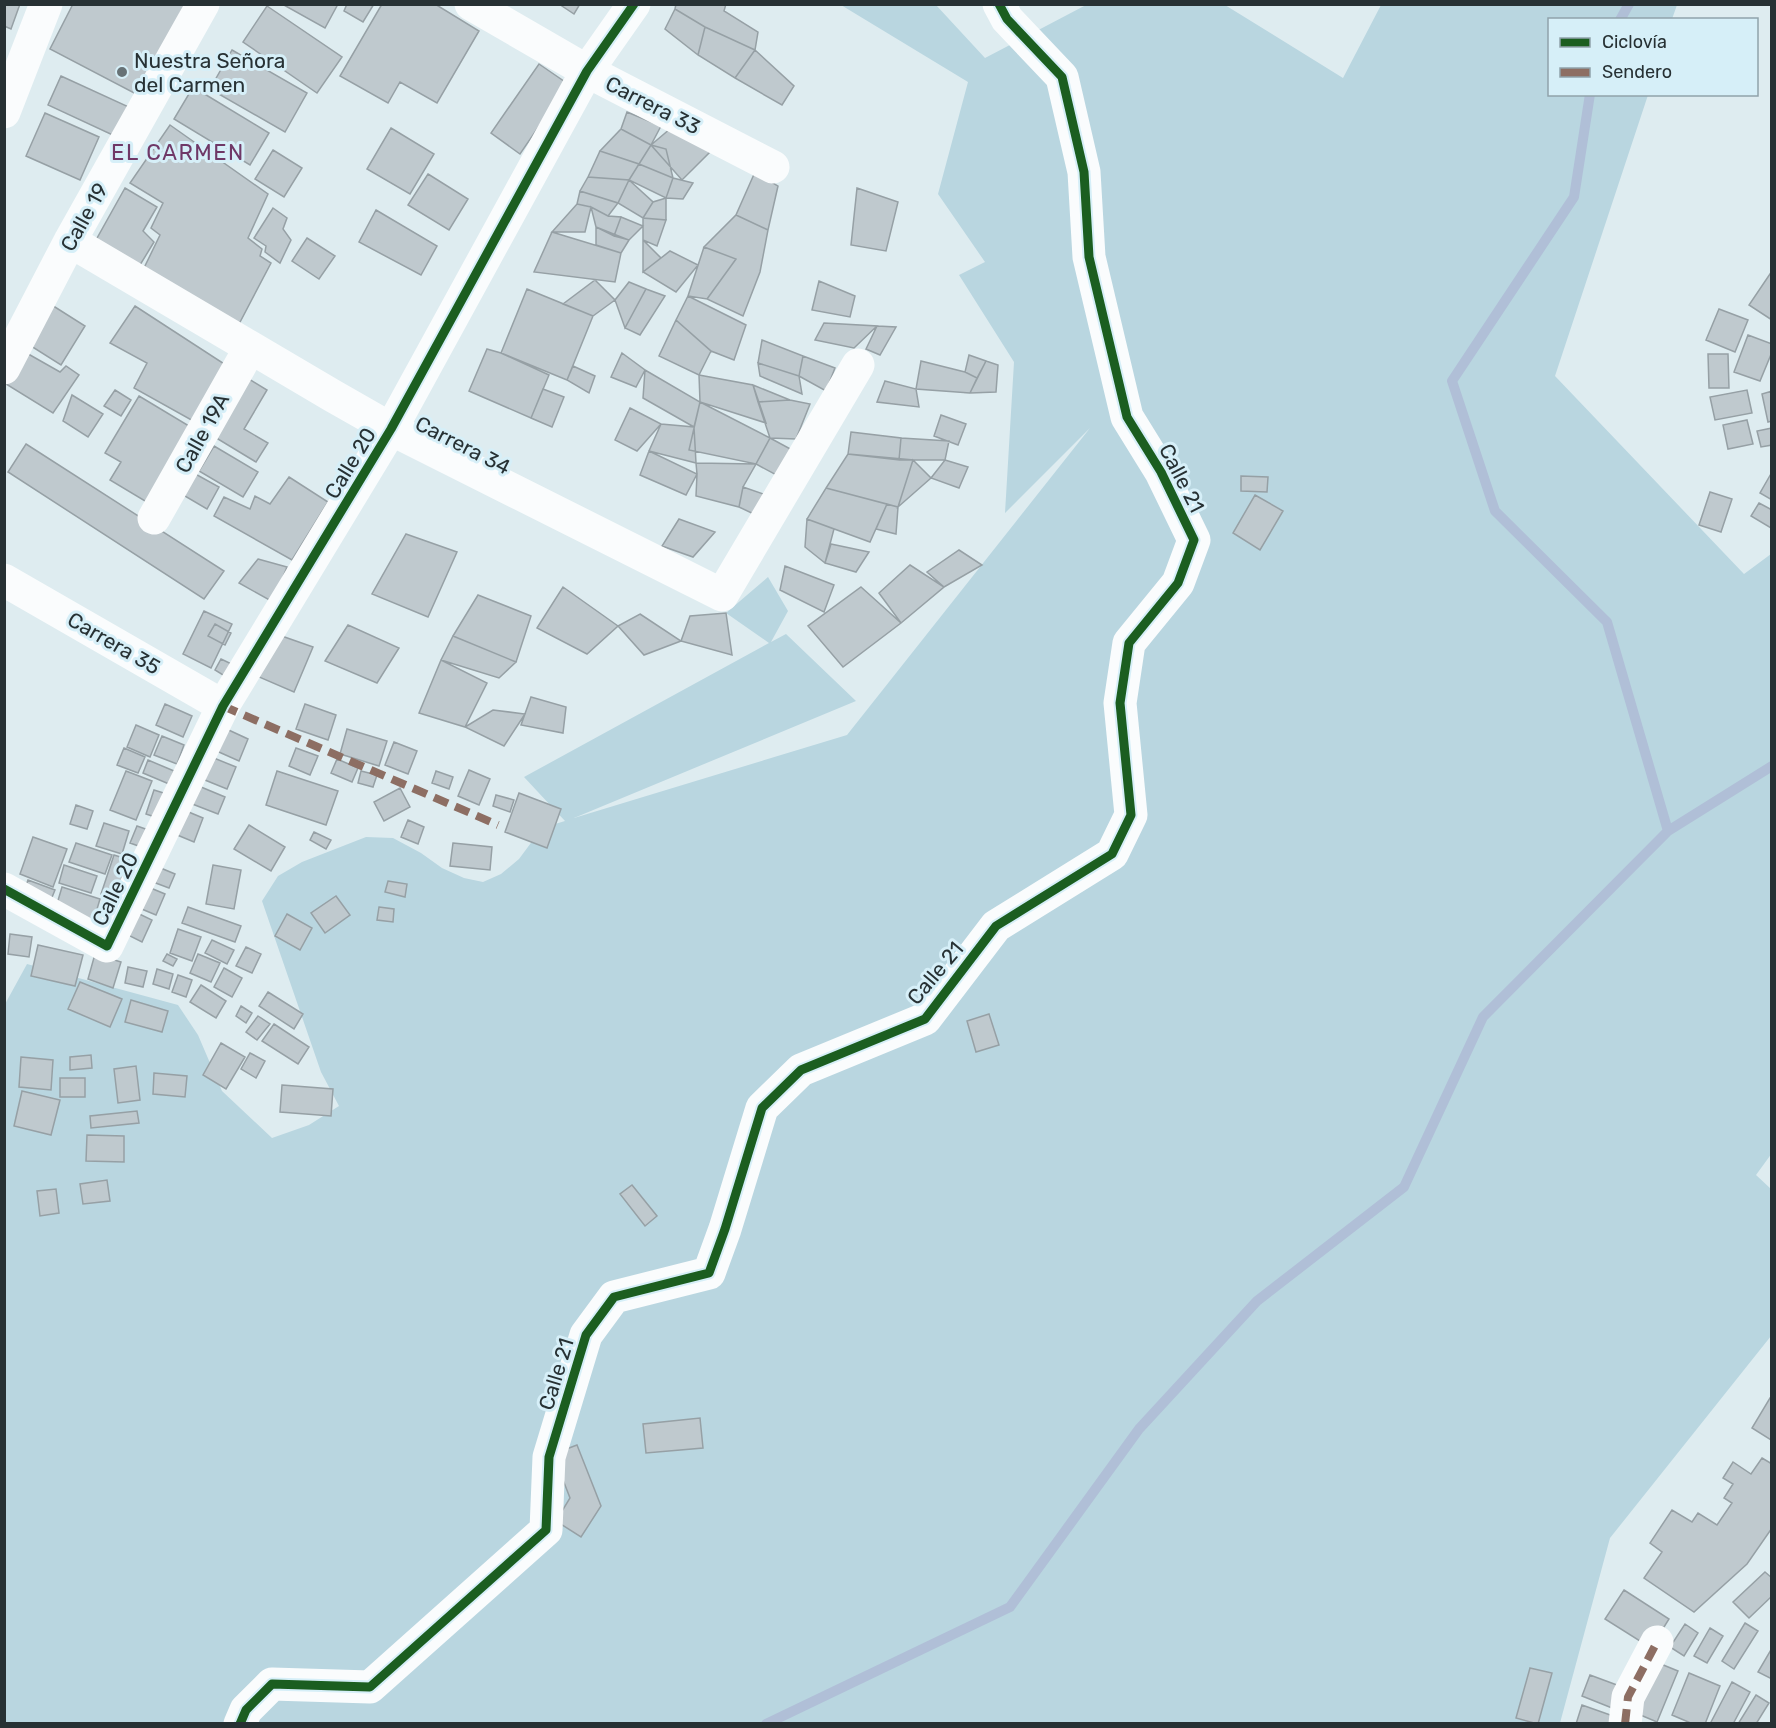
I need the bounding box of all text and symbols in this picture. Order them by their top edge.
legend [1548,18,1758,96]
text: Ciclovía [1602,31,1667,53]
place label: Nuestra Señora del Carmen [134,48,285,97]
text: Sendero [1602,61,1672,83]
marker: Nuestra Señora del Carmen [115,65,129,79]
street label: Carrera 33 [601,71,705,139]
district label: EL CARMEN [111,139,245,166]
street label: Calle 19 [55,179,113,255]
street label: Calle 19A [170,389,234,477]
street label: Carrera 34 [411,410,515,480]
street label: Calle 20 [319,423,381,503]
street label: Calle 21 [1154,439,1210,517]
street label: Carrera 35 [63,606,165,680]
street label: Calle 20 [87,848,143,930]
street label: Calle 21 [902,937,968,1009]
street label: Calle 21 [533,1335,579,1413]

